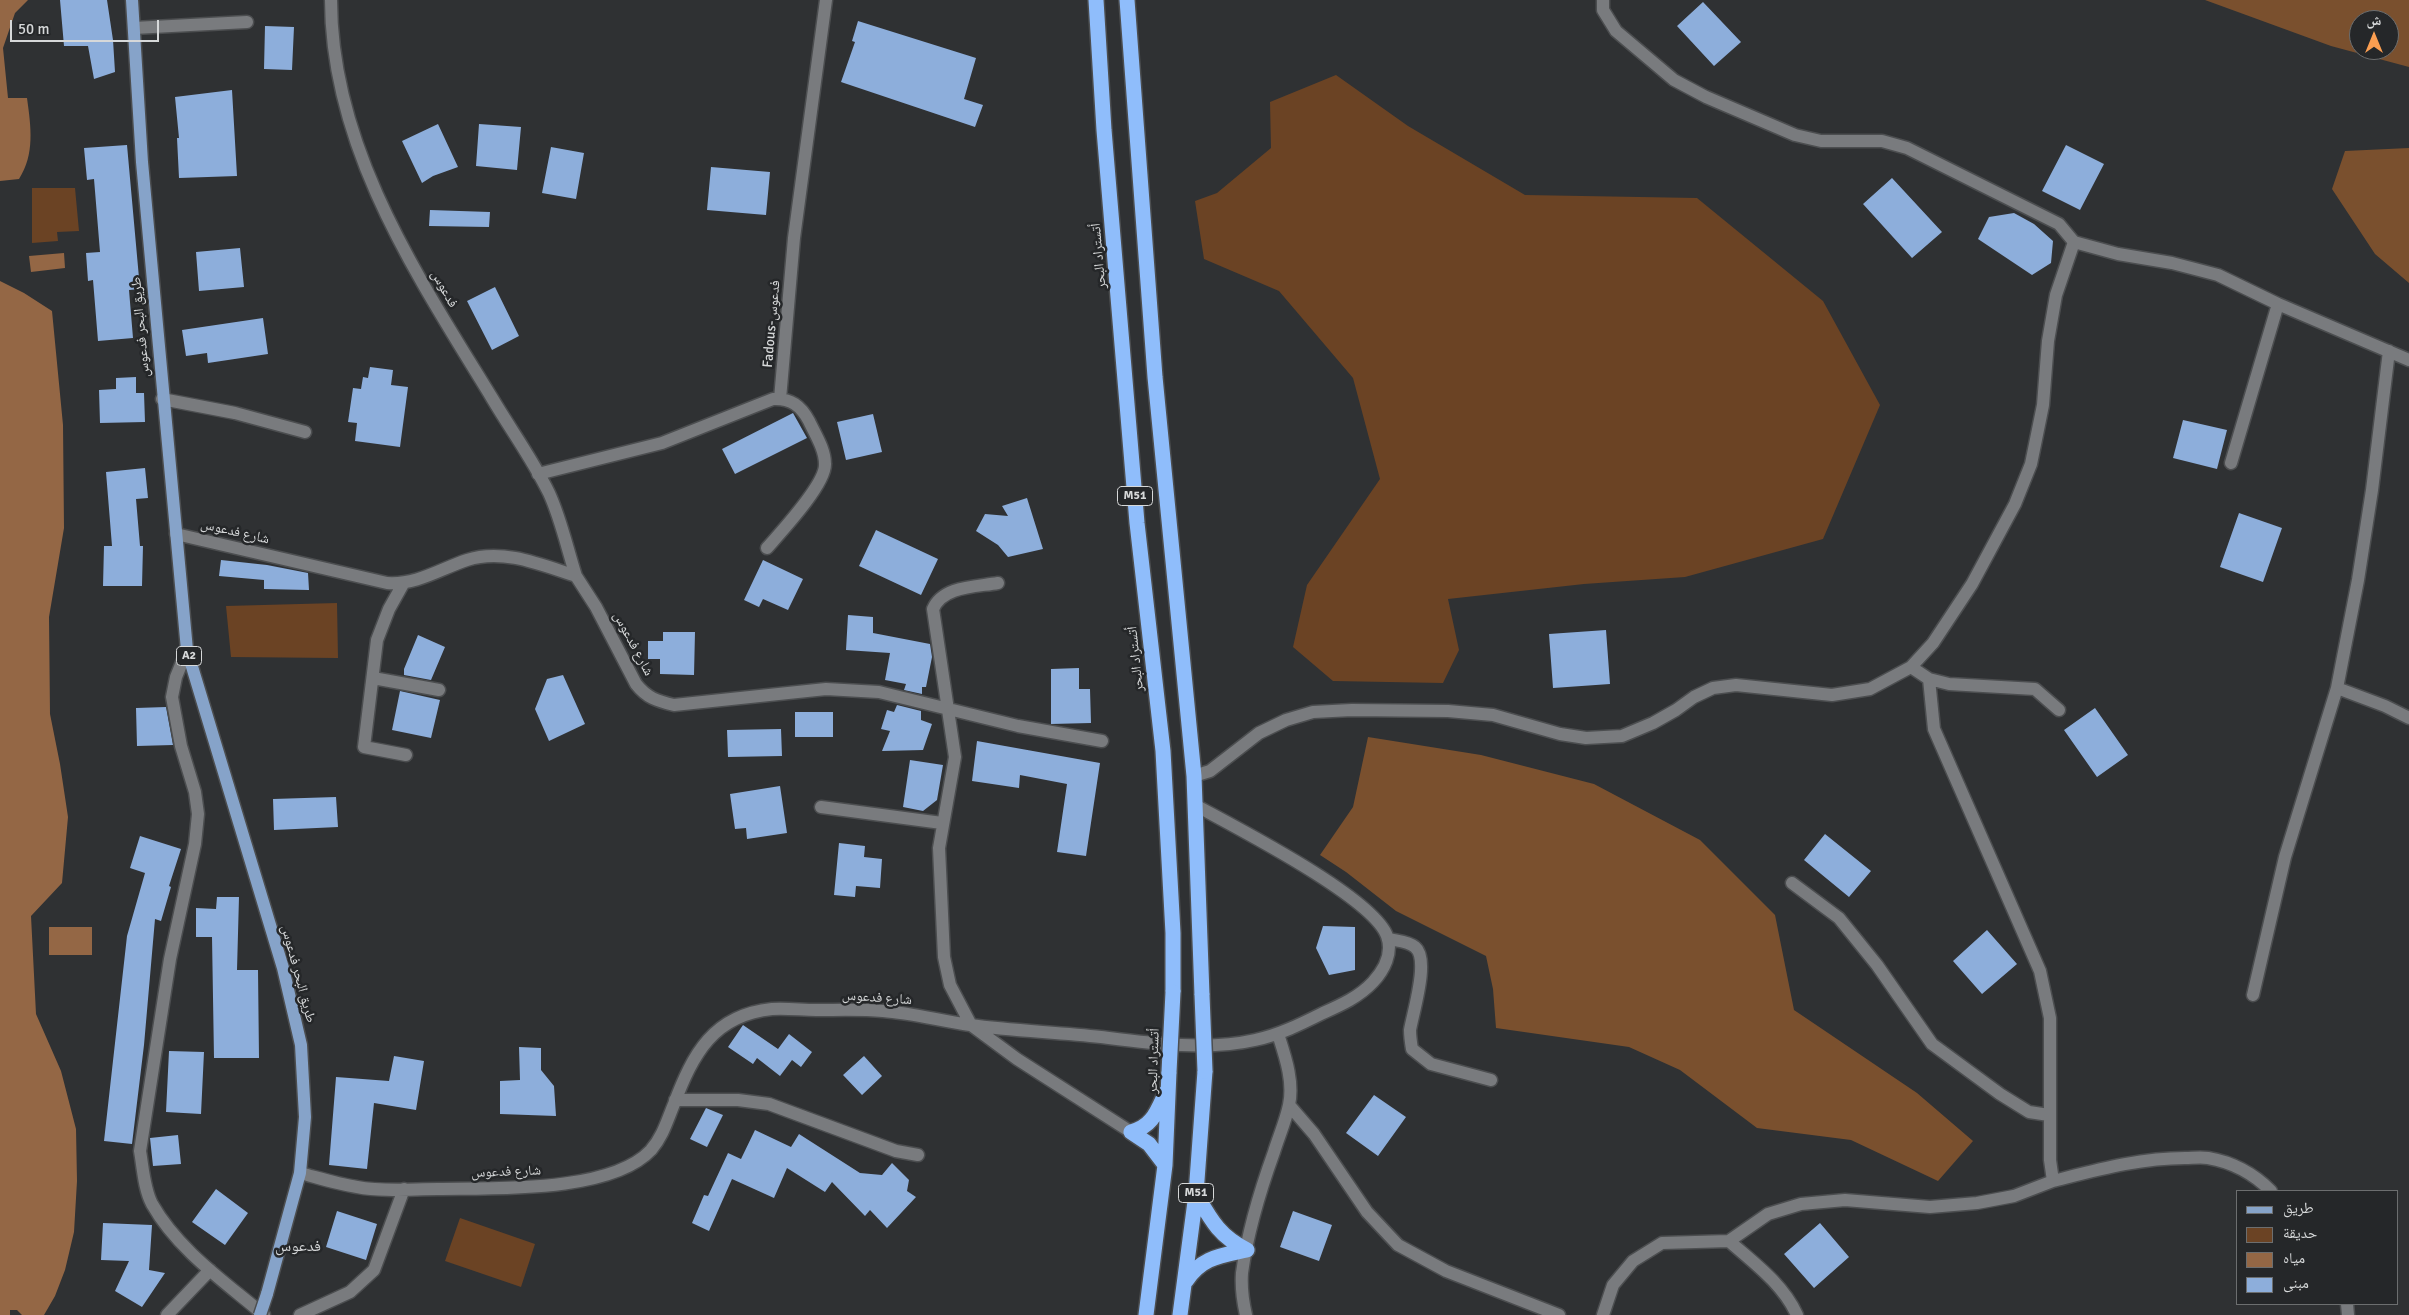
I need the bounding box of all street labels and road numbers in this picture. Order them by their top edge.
street label: أتستراد البحر [1088,223,1110,289]
street label: فدعوس [427,267,461,311]
street label: طريق البحر فدعوس [128,276,154,378]
street label: Fadous-فدعوس [760,280,784,368]
road number: M51 [1118,486,1152,506]
street label: شارع فدعوس [199,516,271,548]
street label: شارع فدعوس [609,609,657,679]
street label: أتستراد البحر [1124,625,1148,693]
road number: A2 [176,646,202,666]
street label: طريق البحر فدعوس [277,923,319,1025]
street label: شارع فدعوس [841,987,913,1009]
street label: أتستراد البحر [1144,1028,1164,1094]
street label: شارع فدعوس [471,1162,541,1182]
road number: M51 [1178,1184,1214,1202]

